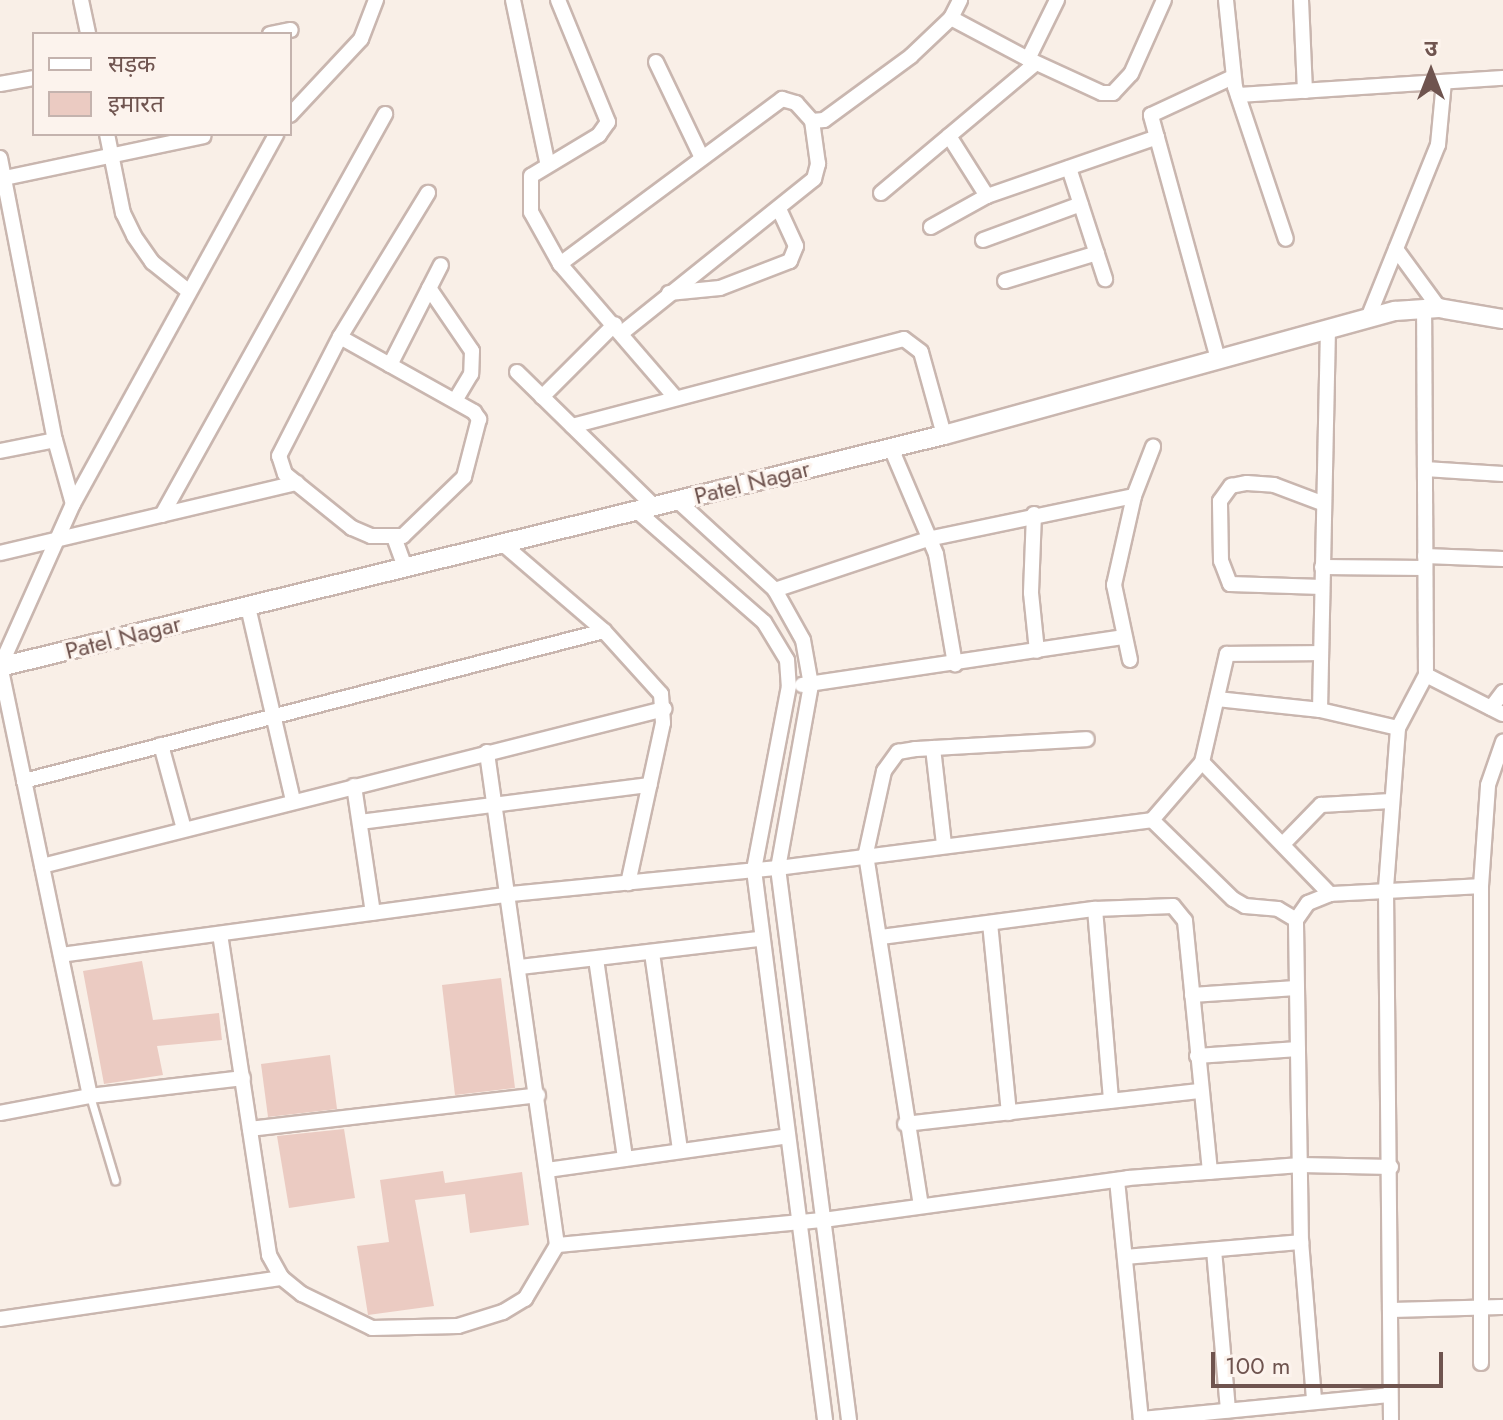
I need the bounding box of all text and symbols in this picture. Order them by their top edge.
legend [32,32,292,136]
north arrow [1391,32,1471,112]
text: उ [1425,32,1437,64]
text: सड़क [108,46,156,81]
text: इमारत [108,86,164,121]
street label: Patel Nagar [691,454,813,510]
street label: Patel Nagar [62,609,184,665]
scale bar [1215,1336,1447,1386]
text: 100 m [1225,1348,1291,1383]

